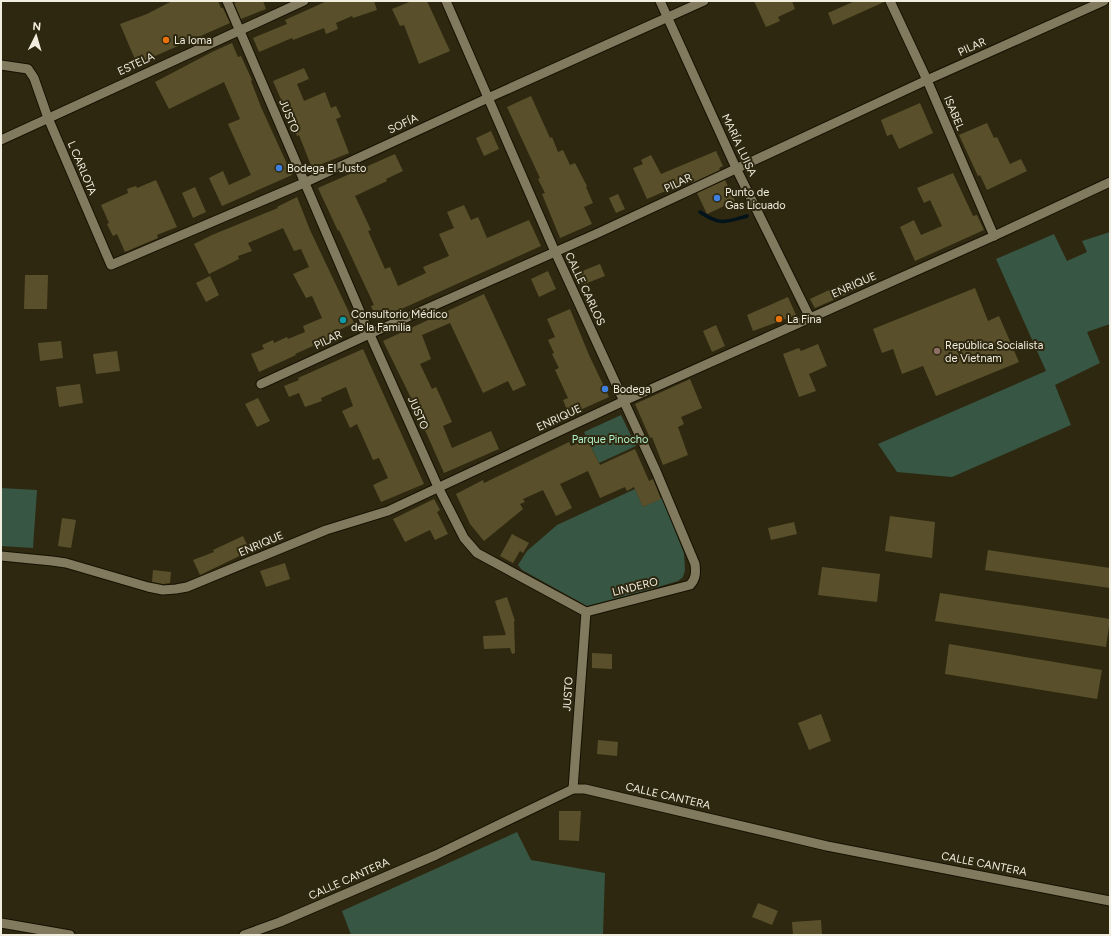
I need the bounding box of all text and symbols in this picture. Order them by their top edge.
north arrow [16,16,56,56]
text: N [32,20,42,33]
place label: La loma [174,34,212,47]
marker: La loma [161,35,171,45]
street label: PILAR [956,35,988,59]
street label: ESTELA [116,50,157,78]
street label: ISABEL [941,94,967,132]
street label: JUSTO [276,97,302,135]
street label: SOFÍA [386,111,421,137]
street label: MARÍA LUISA [719,112,759,179]
street label: L CARLOTA [65,139,99,197]
place label: Bodega El Justo [287,162,366,175]
marker: Bodega El Justo [274,163,284,173]
street label: PILAR [662,171,694,195]
place label: Punto de Gas Licuado [725,186,786,212]
marker: Punto de Gas Licuado [712,193,722,203]
street label: CALLE CARLOS [562,250,608,328]
street label: ENRIQUE [830,269,878,301]
place label: Consultorio Médico de la Familia [351,308,448,334]
place label: La Fina [787,313,821,326]
marker: La Fina [774,314,784,324]
marker: Consultorio Médico de la Familia [338,315,348,325]
street label: PILAR [312,328,344,352]
place label: República Socialista de Vietnam [945,339,1043,365]
marker: República Socialista de Vietnam [932,346,942,356]
place label: Bodega [613,383,651,396]
marker: Bodega [600,384,610,394]
street label: JUSTO [405,394,431,432]
street label: ENRIQUE [535,402,583,434]
park label: Parque Pinocho [572,433,648,446]
street label: ENRIQUE [236,529,286,559]
street label: LINDERO [611,575,660,599]
street label: JUSTO [560,676,576,712]
street label: CALLE CANTERA [624,780,712,812]
street label: CALLE CANTERA [940,849,1028,879]
street label: CALLE CANTERA [307,855,392,903]

